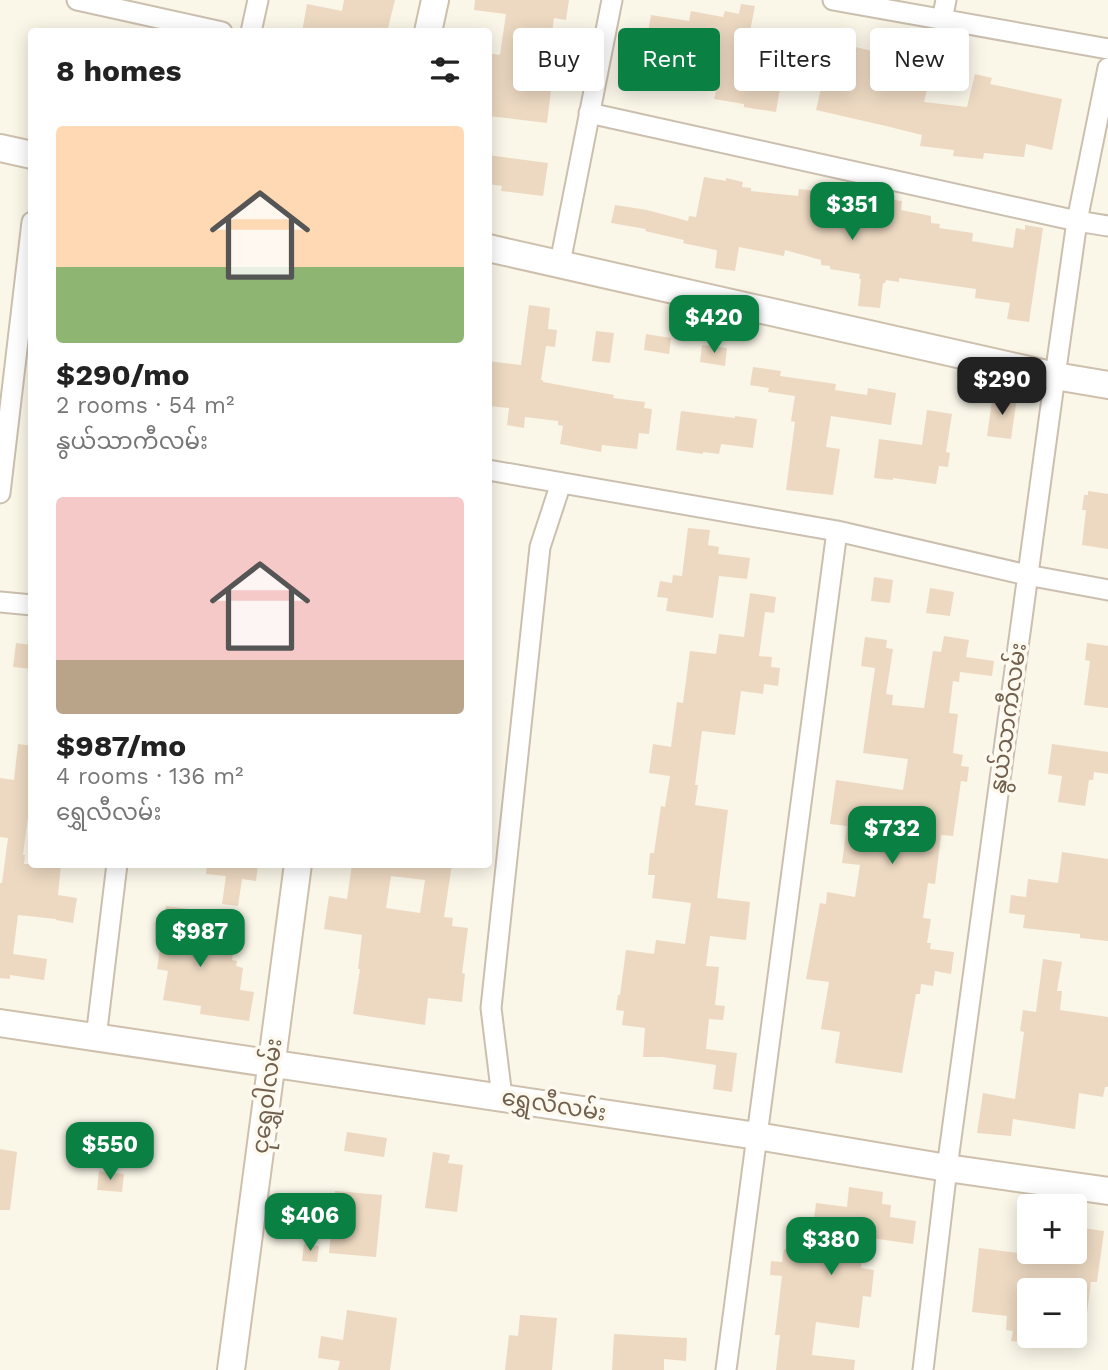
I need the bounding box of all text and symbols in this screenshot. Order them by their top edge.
chip: Buy [513,28,604,91]
chip: Rent [618,28,720,91]
chip: Filters [734,28,856,91]
chip: New [870,28,969,91]
icon: filters [426,51,464,89]
text: 8 homes [56,53,182,88]
icon: home [197,172,323,298]
pin: $351 [811,182,893,242]
text: $351 [826,191,878,218]
pin: $420 [673,296,755,355]
text: $420 [685,304,743,331]
text: $290/mo [56,357,189,392]
pin: $290 [961,358,1043,417]
text: $290 [973,366,1031,393]
text: 2 rooms · 54 m² [56,392,234,419]
text: နွယ်သာကီလမ်း [56,428,208,455]
icon: home [197,543,323,669]
street label: နွယ်သာကီလမ်း [981,640,1036,796]
text: $987/mo [56,728,186,763]
text: 4 rooms · 136 m² [56,763,244,790]
text: ရွှေလီလမ်း [56,799,161,826]
pin: $732 [851,806,933,866]
text: $732 [864,815,920,842]
pin: $987 [159,909,241,969]
text: $987 [172,918,228,945]
street label: ငုရွှေဝါလမ်း [244,1036,292,1156]
street label: ရွှေလီလမ်း [499,1080,609,1132]
pin: $550 [69,1122,151,1182]
text: $550 [82,1131,138,1158]
pin: $406 [269,1194,351,1253]
map controls [1017,1194,1087,1348]
button: + [1017,1194,1087,1264]
text: $406 [281,1202,339,1229]
pin: $380 [790,1218,872,1277]
text: $380 [802,1226,860,1253]
button: − [1017,1278,1087,1348]

